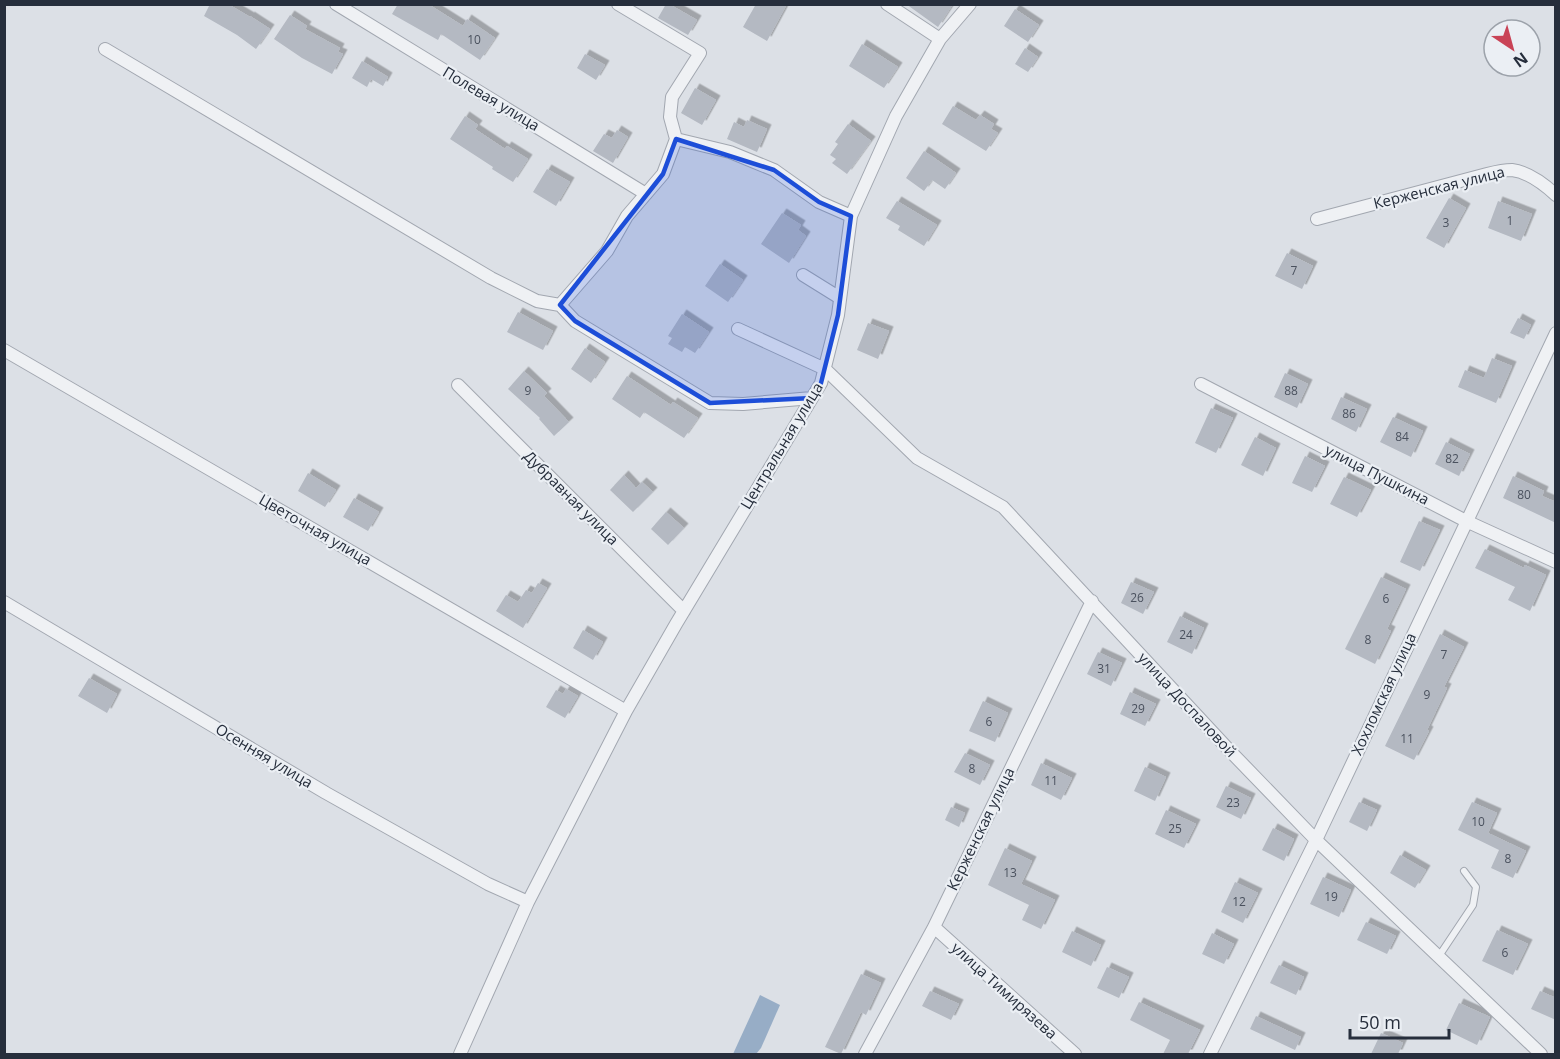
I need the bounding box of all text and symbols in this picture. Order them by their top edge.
north arrow [1482,18,1542,78]
house number: 10 [467,31,481,48]
text: N [1509,47,1533,73]
street label: Полевая улица [439,61,544,135]
street label: Керженская улица [1371,161,1506,213]
house number: 1 [1507,212,1513,229]
house number: 3 [1443,214,1450,231]
house number: 7 [1291,262,1298,279]
street label: Центральная улица [735,378,827,513]
house number: 9 [525,382,532,399]
house number: 88 [1284,382,1298,399]
house number: 86 [1342,405,1356,422]
house number: 84 [1395,428,1409,445]
street label: улица Пушкина [1322,439,1433,509]
street label: Дубравная улица [520,446,623,549]
house number: 82 [1445,450,1459,467]
house number: 80 [1517,486,1531,503]
street label: Цветочная улица [256,489,375,569]
house number: 26 [1130,589,1144,606]
house number: 6 [1383,590,1390,607]
house number: 24 [1179,626,1193,643]
street label: Хохломская улица [1346,629,1420,758]
house number: 8 [1365,631,1372,648]
house number: 7 [1441,646,1448,663]
street label: улица Доспаловой [1134,648,1241,761]
house number: 31 [1097,660,1111,677]
house number: 9 [1424,686,1431,703]
house number: 29 [1131,700,1145,717]
house number: 6 [986,713,993,730]
street label: Осенняя улица [212,718,317,792]
house number: 11 [1400,730,1414,747]
house number: 8 [969,760,976,777]
street label: Керженская улица [942,764,1019,893]
house number: 11 [1044,772,1058,789]
house number: 23 [1226,794,1240,811]
house number: 10 [1471,813,1485,830]
house number: 25 [1168,820,1182,837]
house number: 8 [1505,850,1512,867]
house number: 13 [1003,864,1017,881]
house number: 19 [1324,888,1338,905]
house number: 12 [1232,893,1246,910]
street label: улица Тимирязева [948,937,1062,1043]
house number: 6 [1502,944,1509,961]
scale bar [1350,1002,1449,1040]
text: 50 m [1359,1010,1401,1034]

